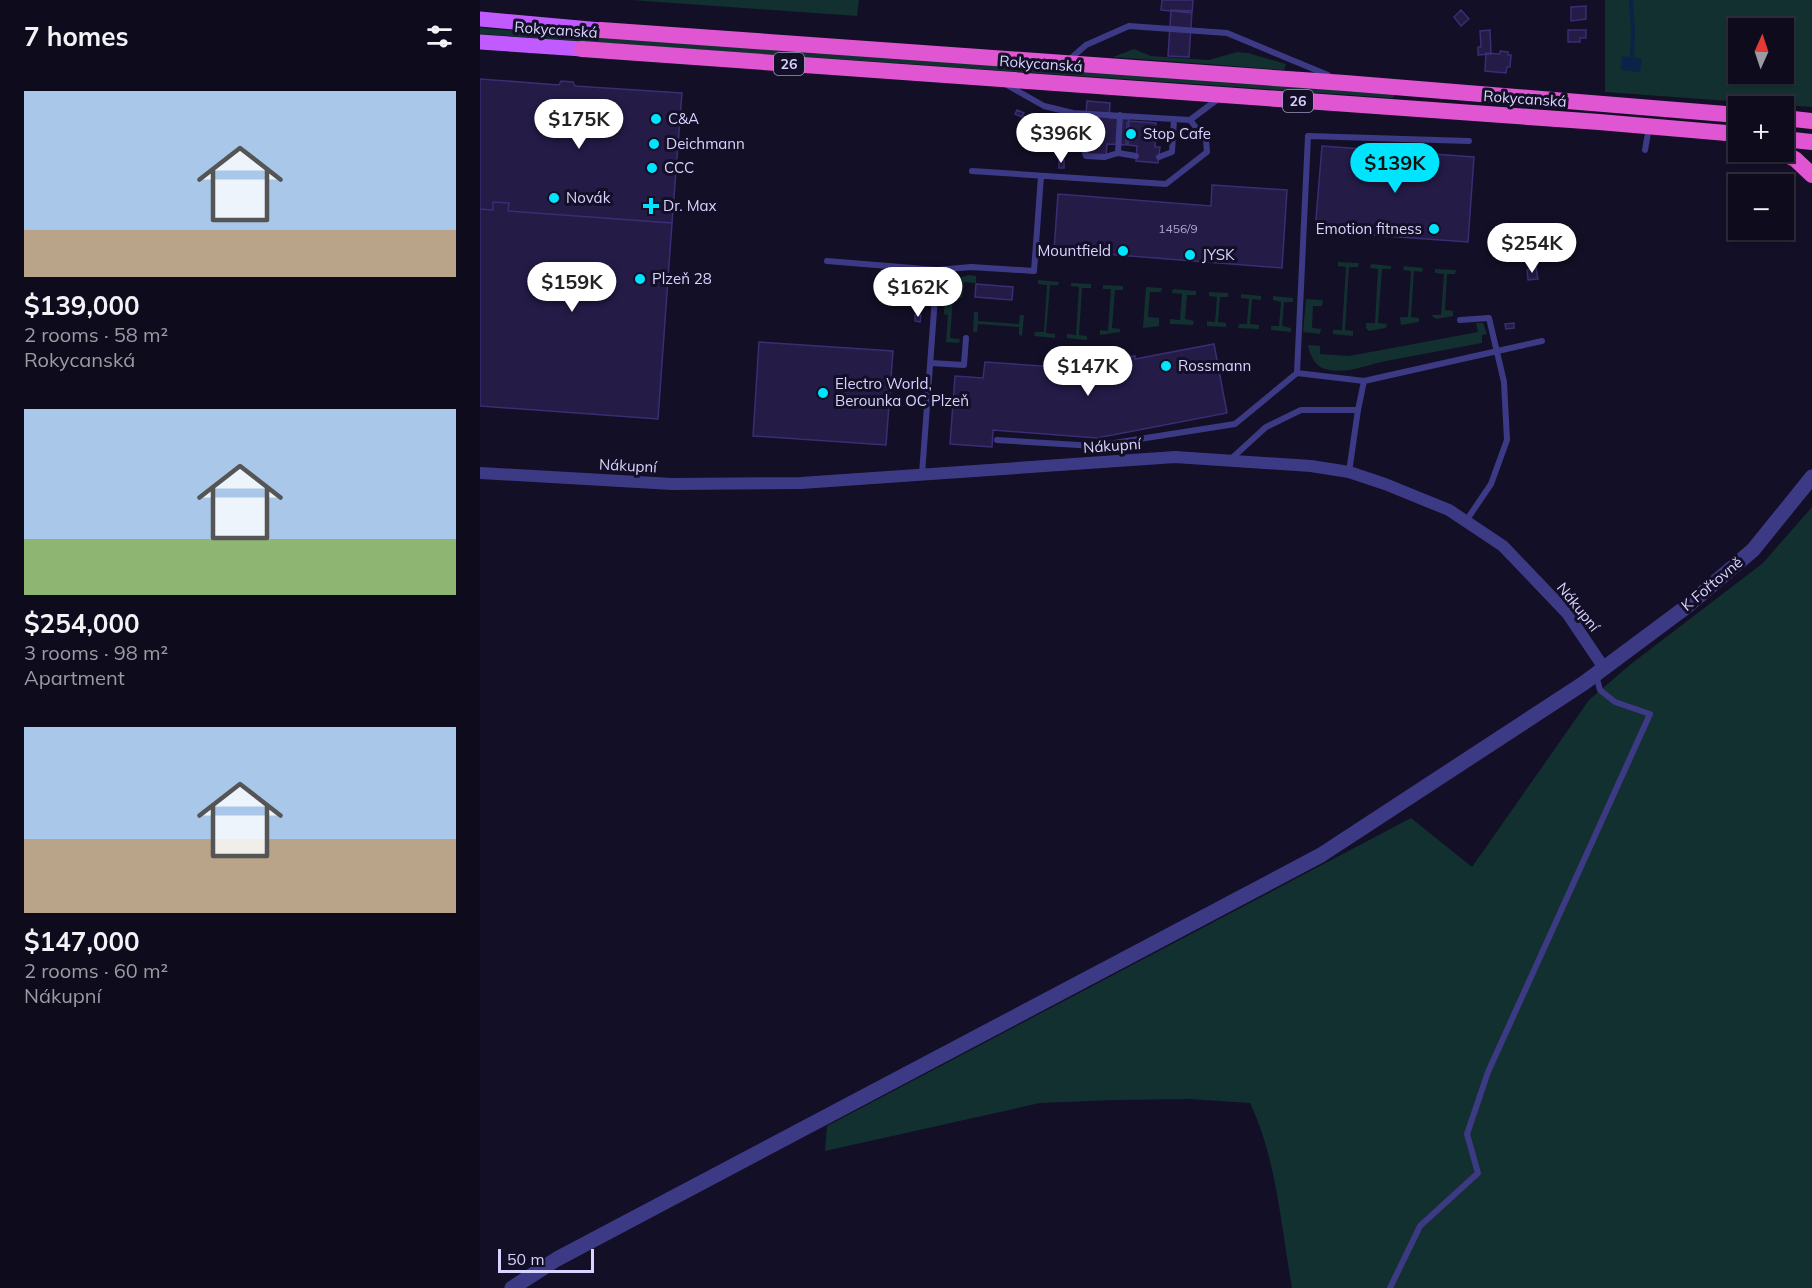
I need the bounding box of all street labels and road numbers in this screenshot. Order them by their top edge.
street label: Rokycanská [514,17,598,42]
street label: Rokycanská [999,51,1083,76]
road number: 26 [774,53,804,75]
street label: Rokycanská [1483,86,1567,111]
road number: 26 [1283,90,1313,112]
street label: Nákupní [1082,434,1143,457]
street label: Nákupní [599,454,659,477]
street label: K Fořtovně [1677,552,1746,615]
street label: Nákupní [1553,578,1605,636]

